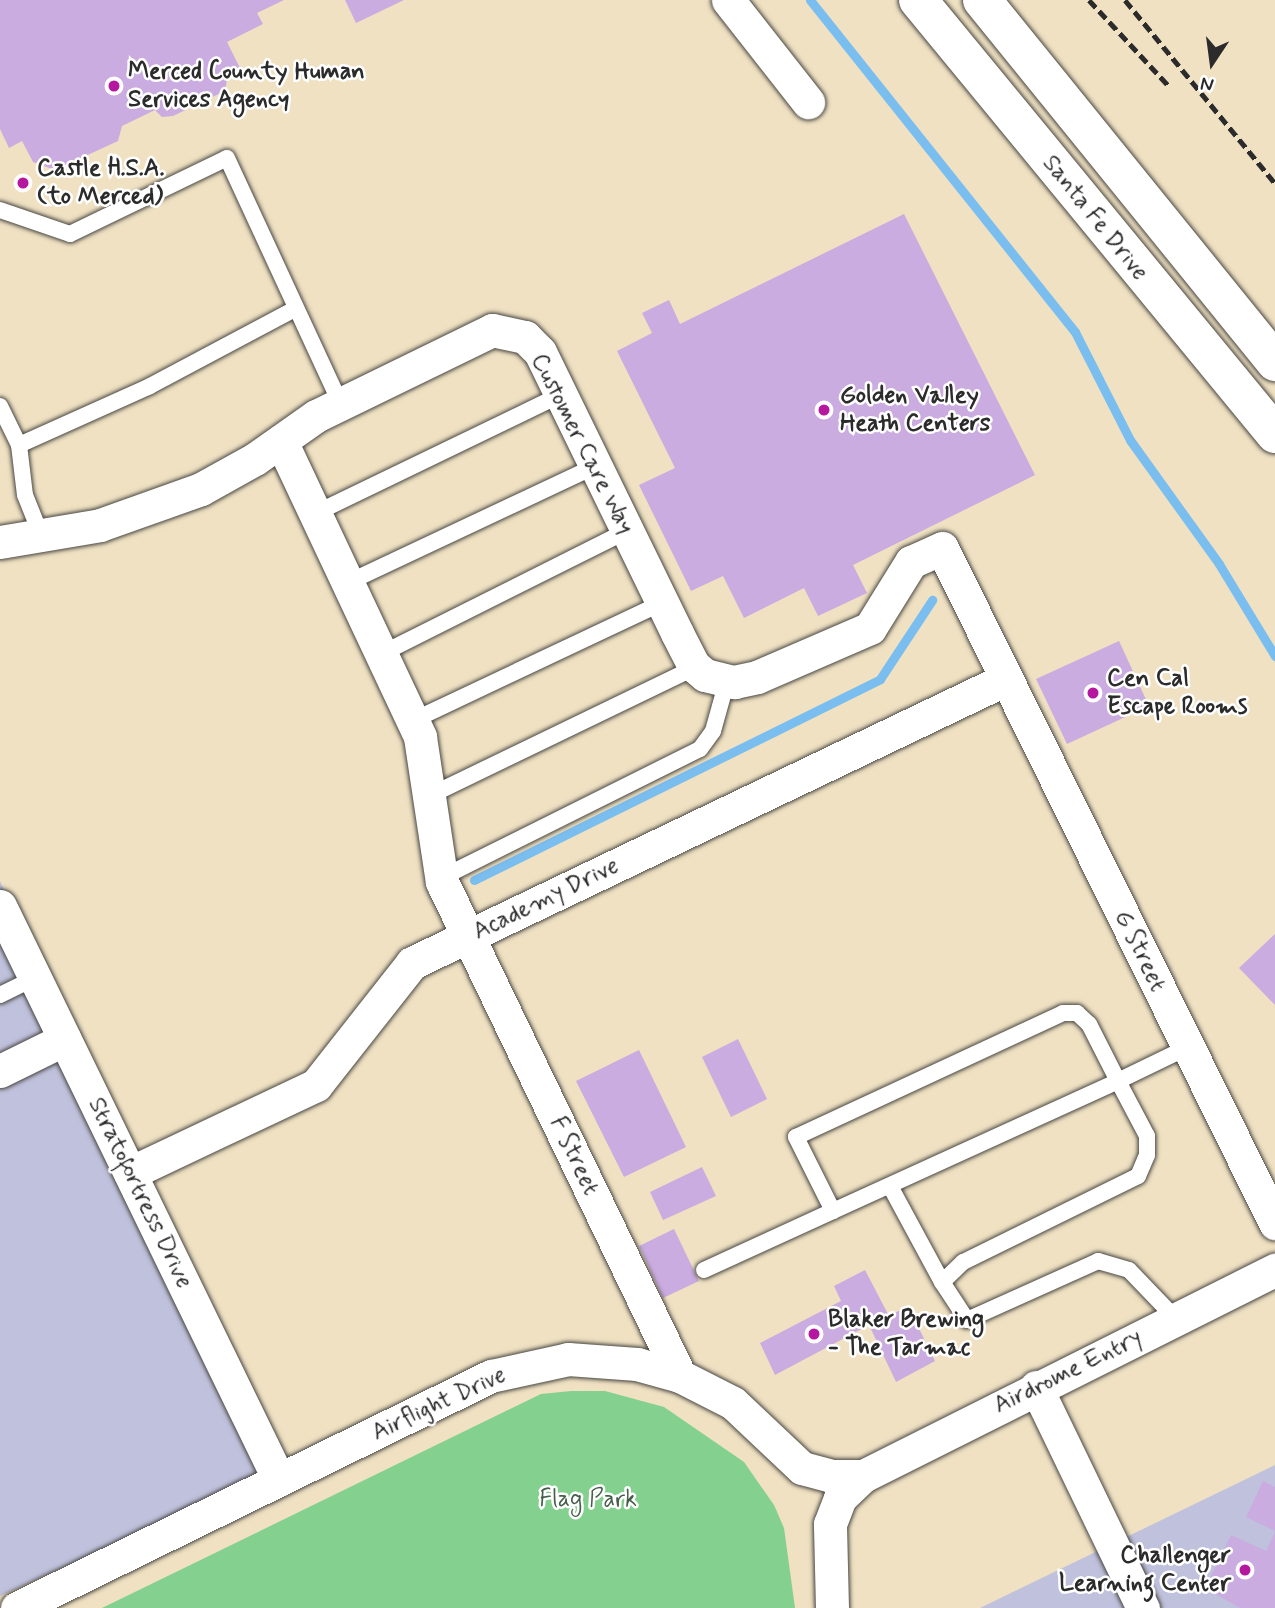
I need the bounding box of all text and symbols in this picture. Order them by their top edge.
north arrow [1177,28,1247,98]
place label: Merced County Human Services Agency [128,58,367,114]
text: N [1198,70,1216,98]
marker: Merced County Human Services Agency [106,78,122,94]
street label: Santa Fe Drive [1036,150,1154,286]
place label: Castle H.S.A. (to Merced) [37,155,167,211]
marker: Castle H.S.A. (to Merced) [15,175,31,191]
street label: Customer Care Way [523,347,641,541]
place label: Golden Valley Heath Centers [840,382,991,438]
marker: Golden Valley Heath Centers [814,400,834,420]
place label: Cen Cal Escape Rooms [1107,665,1247,721]
marker: Cen Cal Escape Rooms [1085,685,1101,701]
street label: Academy Drive [469,852,623,946]
street label: G Street [1107,904,1173,998]
street label: Stratofortress Drive [82,1094,198,1292]
street label: F Street [542,1110,606,1202]
place label: Blaker Brewing - The Tarmac [828,1306,984,1362]
street label: Airdrome Entry [991,1324,1145,1420]
marker: Blaker Brewing - The Tarmac [806,1326,822,1342]
street label: Airflight Drive [367,1360,511,1448]
park label: Flag Park [539,1486,637,1514]
place label: Challenger Learning Center [1055,1542,1231,1598]
marker: Challenger Learning Center [1237,1562,1253,1578]

